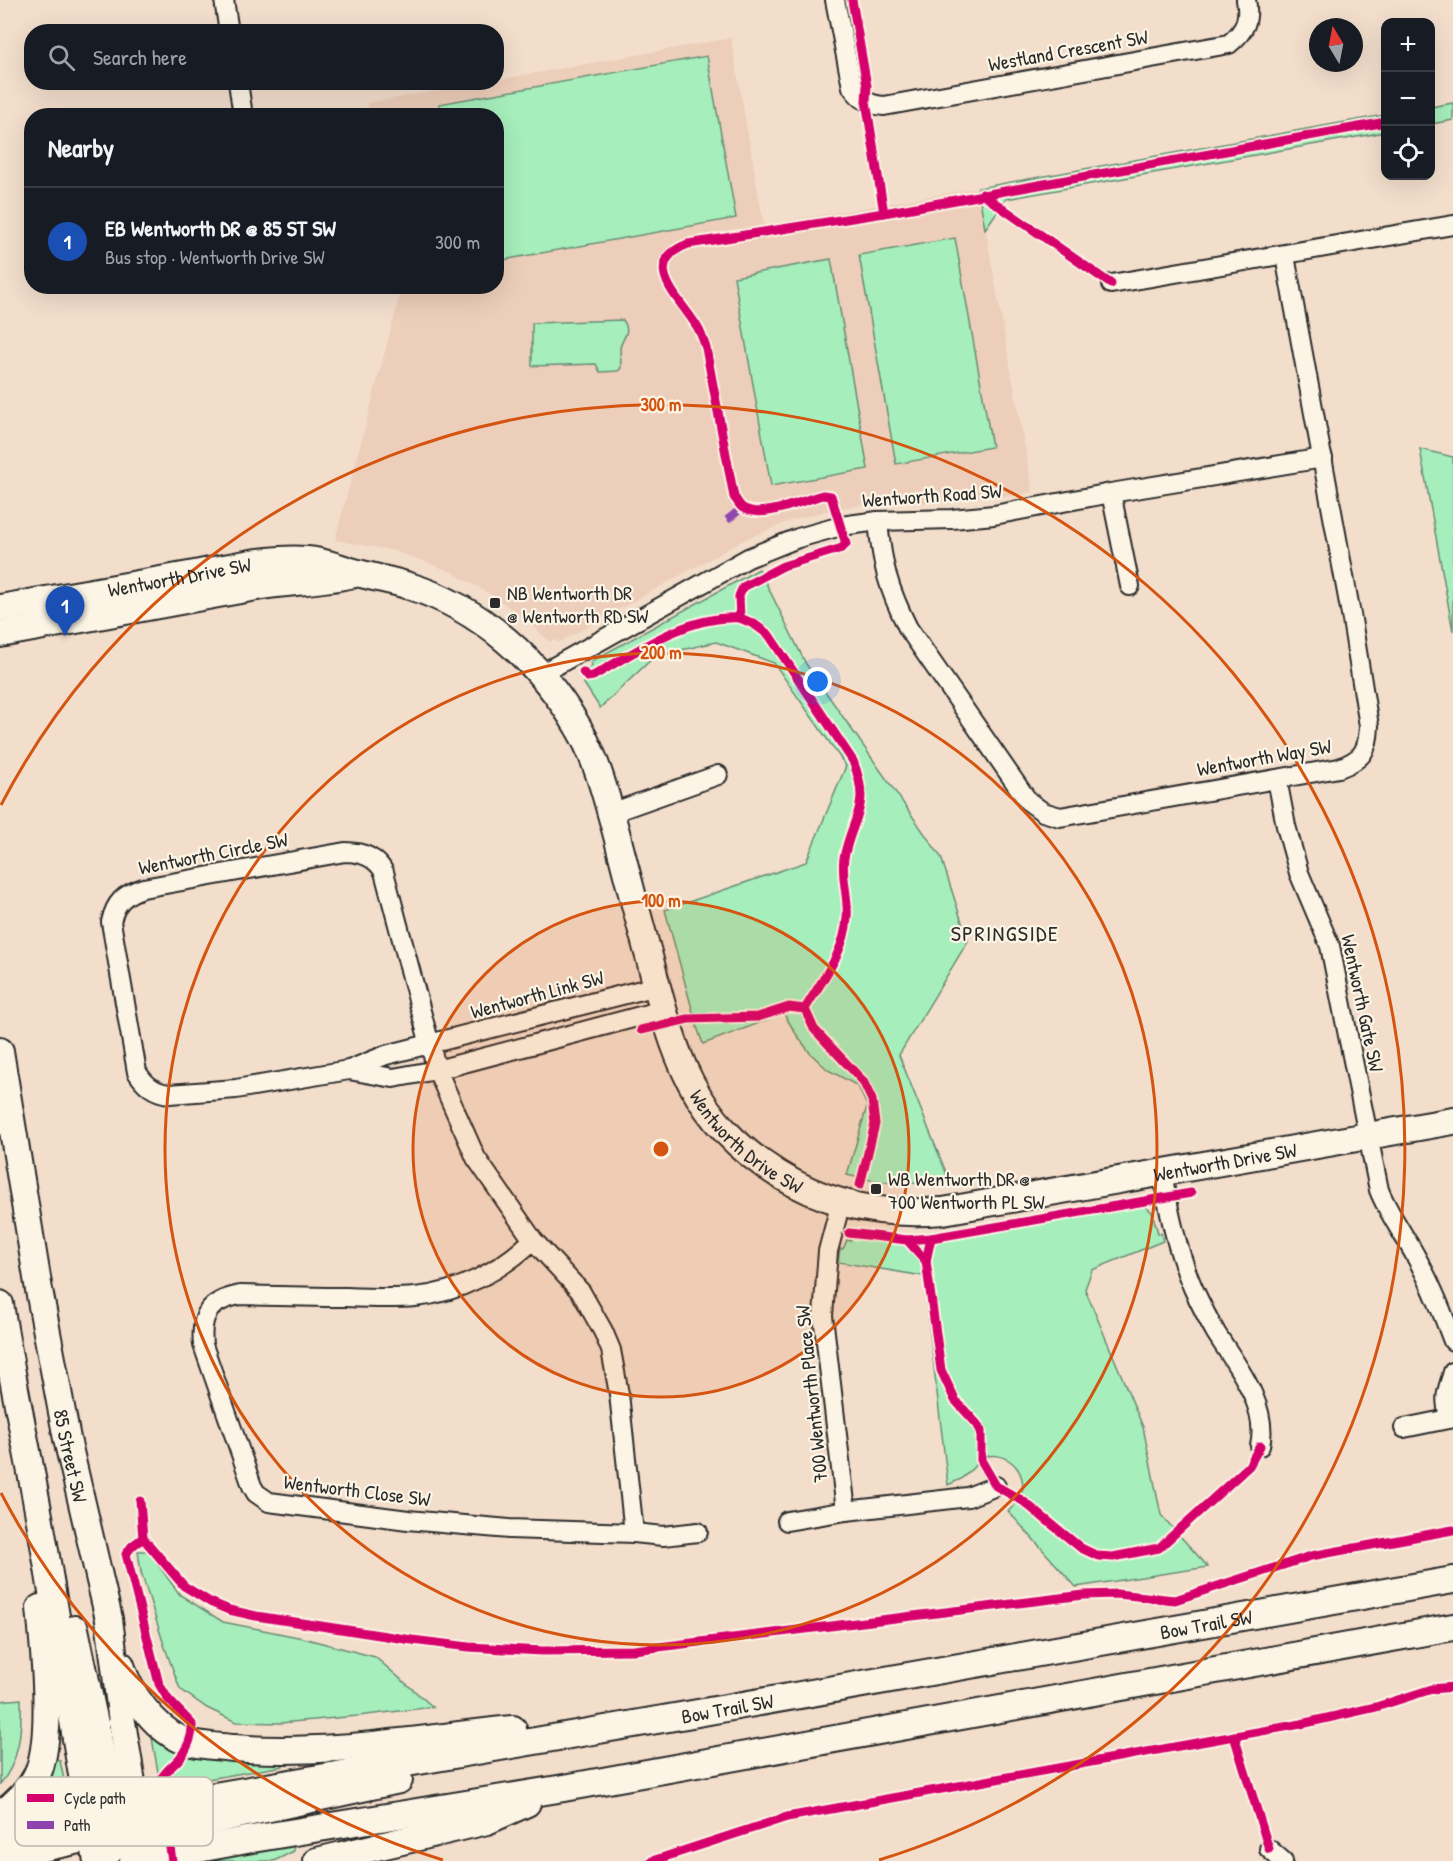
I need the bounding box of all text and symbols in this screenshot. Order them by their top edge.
north arrow [1309,18,1363,72]
map controls [1381,18,1435,180]
button: + [1381,18,1435,72]
street label: Westland Crescent SW [986,23,1151,77]
search box [24,24,504,90]
icon: search [45,41,78,74]
text: Search here [93,42,187,72]
button: − [1381,72,1435,126]
button: locate [1381,126,1435,180]
text: Nearby [48,130,114,165]
text: EB Wentworth DR @ 85 ST SW [105,213,336,243]
text: 1 [64,228,71,255]
text: 300 m [435,228,480,255]
text: Bus stop · Wentworth Drive SW [105,243,325,270]
text: 300 m [641,392,681,417]
street label: Wentworth Road SW [861,477,1003,513]
street label: Wentworth Drive SW [106,550,253,602]
place label: NB Wentworth DR @ Wentworth RD SW [507,579,649,629]
pin: 1 [46,586,84,636]
marker: NB Wentworth DR @ Wentworth RD SW [488,596,502,610]
text: 200 m [641,640,681,665]
your location [803,667,832,696]
street label: Wentworth Way SW [1195,732,1334,782]
street label: Wentworth Circle SW [136,825,291,881]
text: 100 m [641,888,681,913]
district label: SPRINGSIDE [951,918,1059,948]
street label: Wentworth Gate SW [1335,932,1391,1075]
street label: Wentworth Link SW [468,963,607,1025]
street label: Wentworth Drive SW [684,1084,808,1199]
street label: Wentworth Drive SW [1151,1135,1299,1187]
centre of rings [651,1139,671,1159]
place label: WB Wentworth DR @ 700 Wentworth PL SW [888,1165,1045,1215]
marker: WB Wentworth DR @ 700 Wentworth PL SW [869,1182,883,1196]
street label: 700 Wentworth Place SW [788,1303,834,1484]
street label: 85 Street SW [48,1407,95,1506]
street label: Wentworth Close SW [282,1468,432,1512]
street label: Bow Trail SW [1158,1602,1255,1645]
street label: Bow Trail SW [679,1686,776,1729]
legend [15,1777,213,1846]
text: Cycle path [64,1787,126,1809]
text: Path [64,1814,90,1836]

